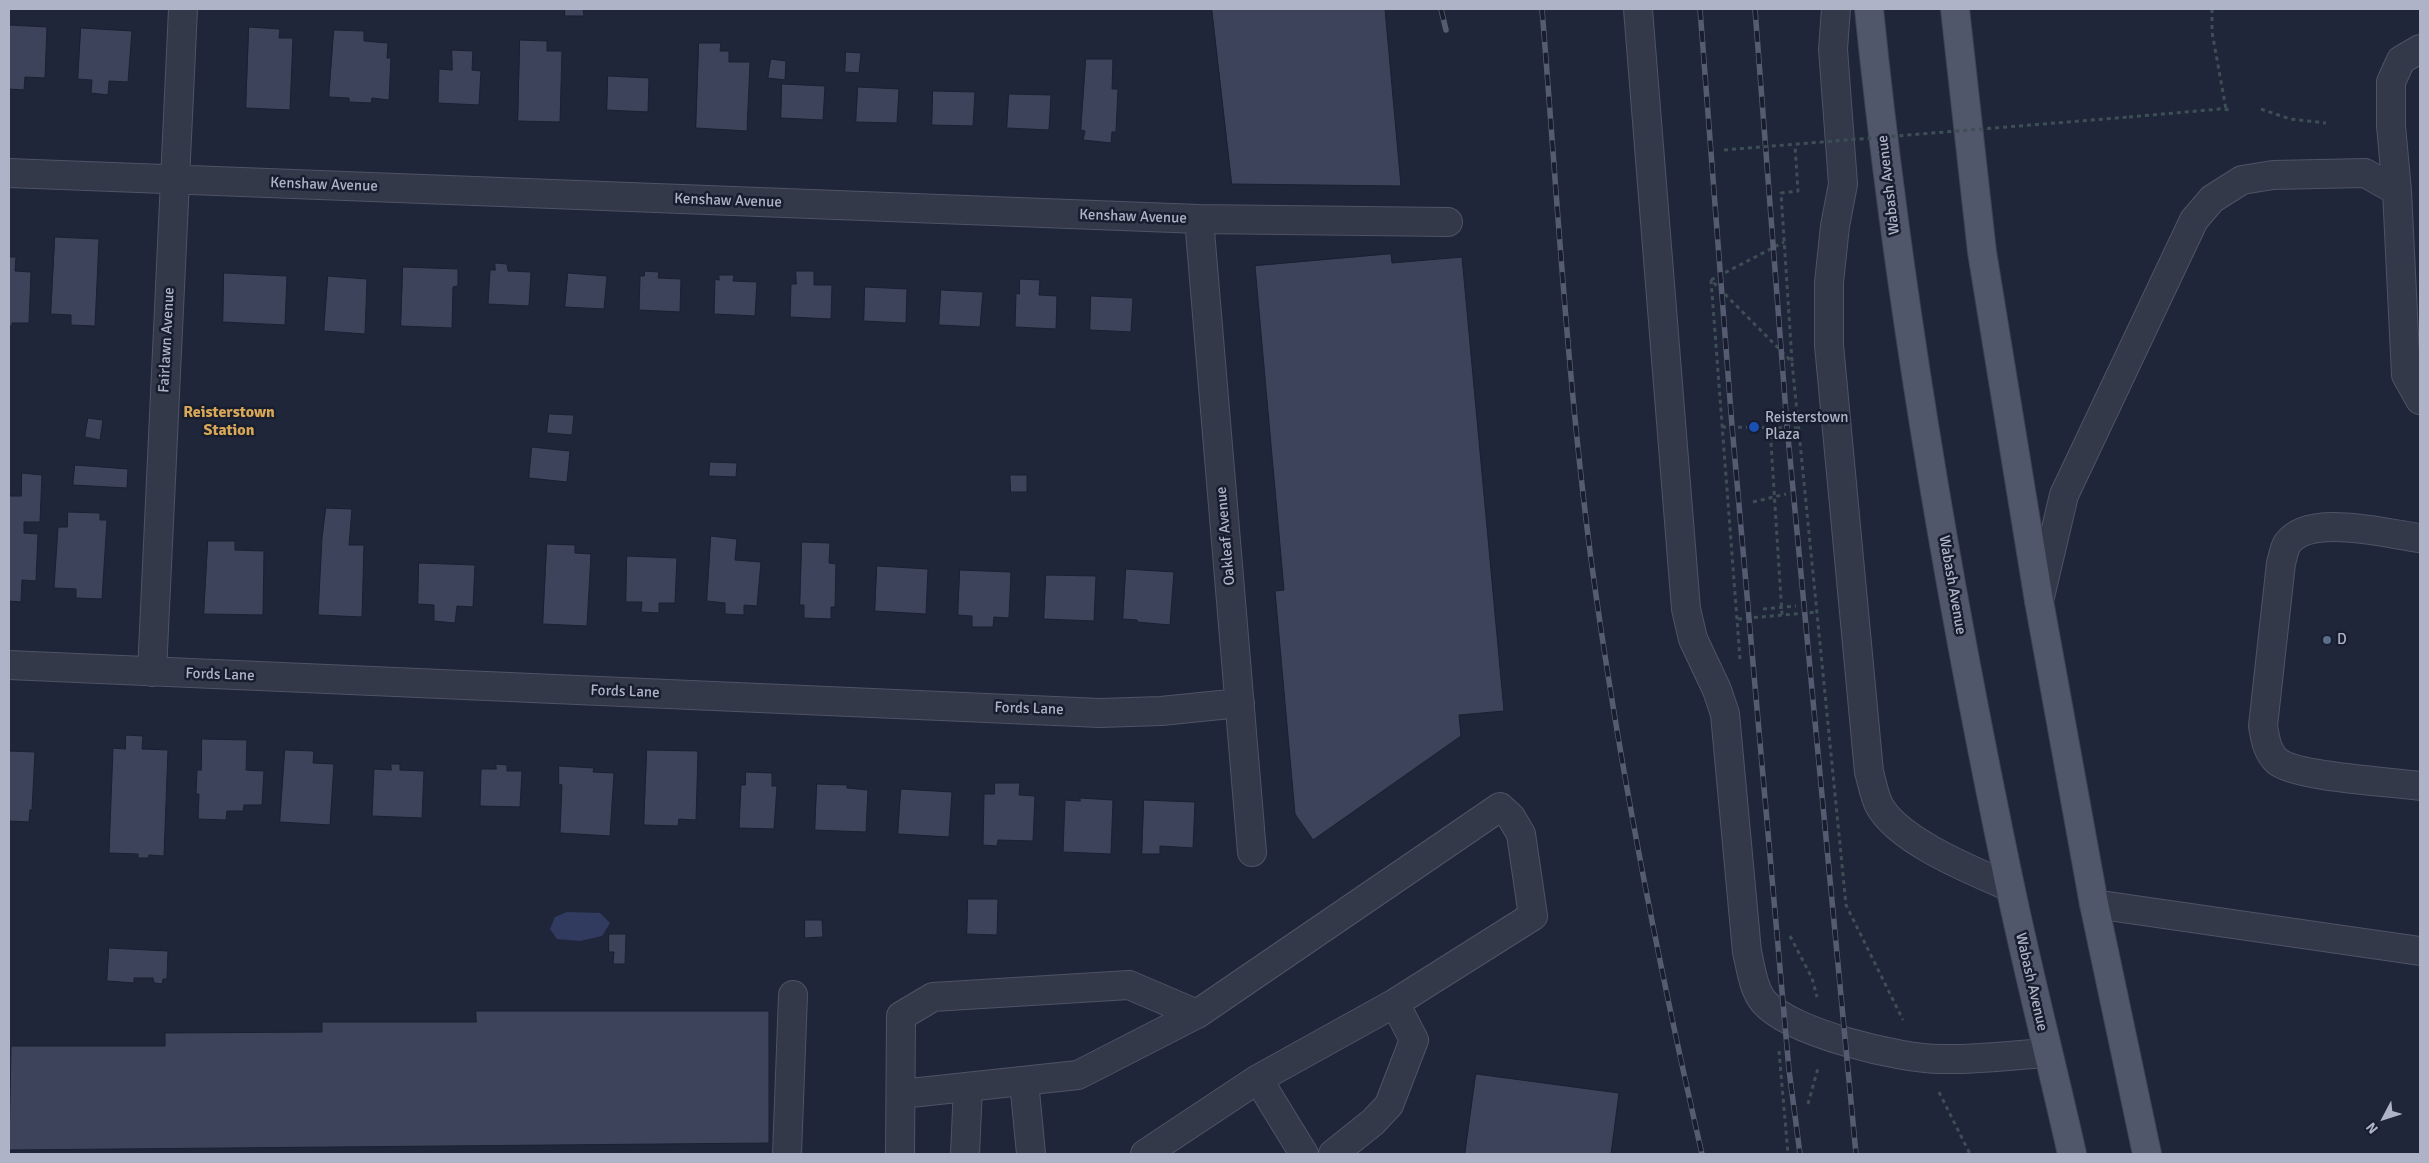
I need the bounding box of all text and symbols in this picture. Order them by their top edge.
street label: Wabash Avenue [1874,134,1904,236]
street label: Kenshaw Avenue [270,174,378,196]
street label: Kenshaw Avenue [674,190,782,212]
street label: Kenshaw Avenue [1079,206,1187,228]
street label: Fairlawn Avenue [155,287,179,393]
district label: Reisterstown Station [183,403,275,441]
place label: Reisterstown Plaza [1765,409,1848,444]
marker: Reisterstown Plaza [1747,420,1761,434]
street label: Oakleaf Avenue [1213,486,1239,586]
street label: Wabash Avenue [1934,534,1970,636]
place label: D [2337,631,2347,649]
marker: D [2321,634,2333,646]
street label: Fords Lane [185,665,255,685]
street label: Fords Lane [590,682,660,702]
street label: Fords Lane [994,699,1064,719]
street label: Wabash Avenue [2011,931,2051,1033]
north arrow [2359,1093,2409,1143]
text: N [2362,1119,2382,1137]

